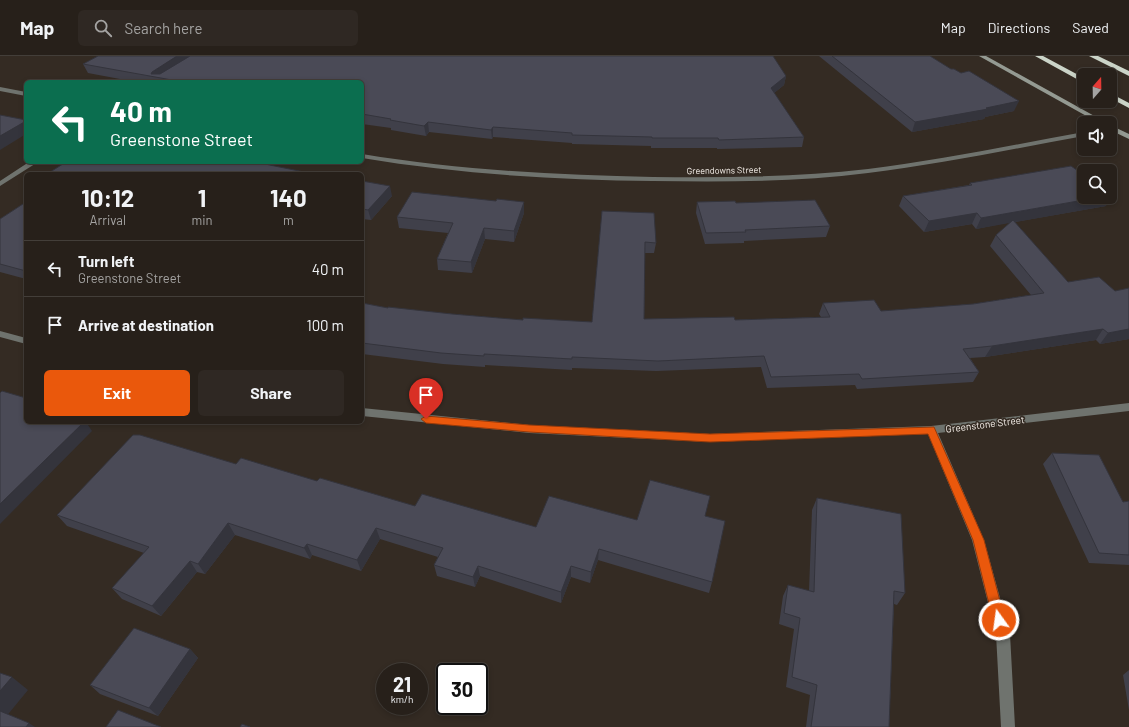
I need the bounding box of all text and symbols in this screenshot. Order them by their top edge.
search box [78,10,358,46]
text: Map [20,16,54,39]
icon: search [92,17,114,39]
text: Search here [124,19,202,37]
text: Map [941,19,966,36]
text: Directions [988,19,1050,36]
text: Saved [1072,19,1109,36]
north arrow [1077,68,1117,108]
map controls [1077,68,1117,204]
text: 40 m [110,94,172,128]
icon: left [44,96,96,148]
button: sound [1077,116,1117,156]
text: Greenstone Street [110,128,253,150]
street label: Greendowns Street [687,164,761,176]
button: search [1077,164,1117,204]
text: 10:12 [81,183,134,212]
text: 1 [198,183,206,212]
text: 140 [270,183,307,212]
text: Arrival [90,212,126,228]
text: min [192,212,213,228]
text: m [283,212,294,228]
text: Turn left [78,252,134,270]
icon: left [44,258,66,280]
text: 40 m [312,260,344,278]
text: Greenstone Street [78,270,181,286]
icon: arrive [44,314,66,336]
text: Arrive at destination [78,316,214,334]
text: 100 m [306,316,344,334]
button: Exit [44,370,190,416]
button: Share [198,370,344,416]
pin [409,378,443,419]
icon: arrive [415,384,437,406]
street label: Greenstone Street [945,413,1026,435]
position arrow [978,599,1020,641]
speed limit sign: 30 [436,663,488,715]
text: 21 [393,672,411,696]
text: km/h [391,693,413,705]

